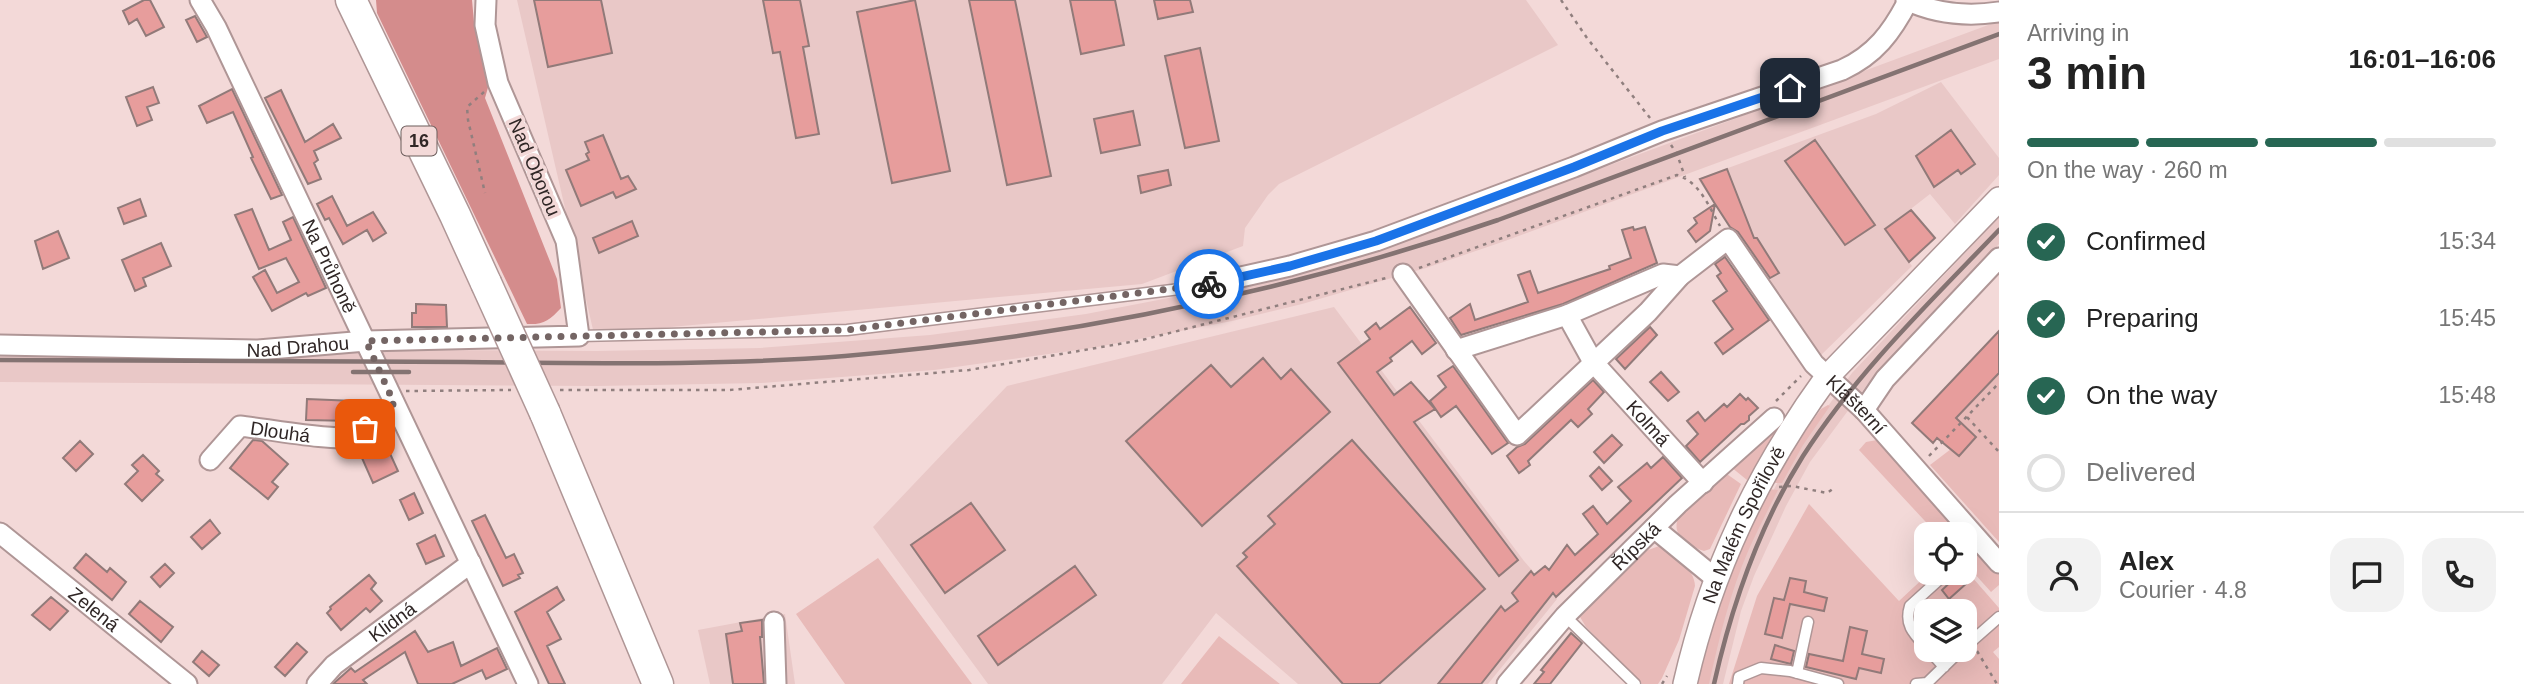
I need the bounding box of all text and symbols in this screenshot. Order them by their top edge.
text: Arriving in [2027,20,2129,46]
text: 16:01–16:06 [2349,44,2496,74]
text: 3 min [2027,47,2147,99]
pin [1760,58,1820,118]
icon: home [1771,69,1809,107]
street label: Nad Oborou [505,115,564,219]
road number: 16 [402,126,436,156]
text: On the way · 260 m [2027,157,2228,183]
street label: Na Průhoně [298,216,360,317]
icon: check [2027,223,2065,261]
text: Confirmed [2086,226,2206,256]
text: 15:34 [2438,228,2496,254]
courier [1174,249,1244,319]
icon: bike [1190,265,1228,303]
icon: check [2027,300,2065,338]
text: Preparing [2086,303,2199,333]
text: 15:45 [2438,305,2496,331]
street label: Nad Drahou [246,332,350,361]
street label: Klášterní [1822,371,1891,439]
icon: check [2027,377,2065,415]
text: On the way [2086,380,2218,410]
text: 15:48 [2438,382,2496,408]
street label: Kolmá [1622,396,1674,451]
pin [335,399,395,459]
icon: bag [346,410,384,448]
street label: Dlouhá [249,417,312,447]
street label: Na Malém Spořilově [1698,443,1789,606]
text: Delivered [2086,457,2196,487]
street label: Řípská [1608,518,1665,575]
map controls [1914,522,1977,662]
button: locate [1914,522,1977,585]
button: person [2027,538,2101,612]
button: chat [2330,538,2404,612]
button: phone [2422,538,2496,612]
text: Alex [2119,546,2174,576]
text: Courier · 4.8 [2119,577,2247,603]
street label: Zelená [65,583,123,636]
street label: Klidná [365,598,420,646]
button: layers [1914,599,1977,662]

